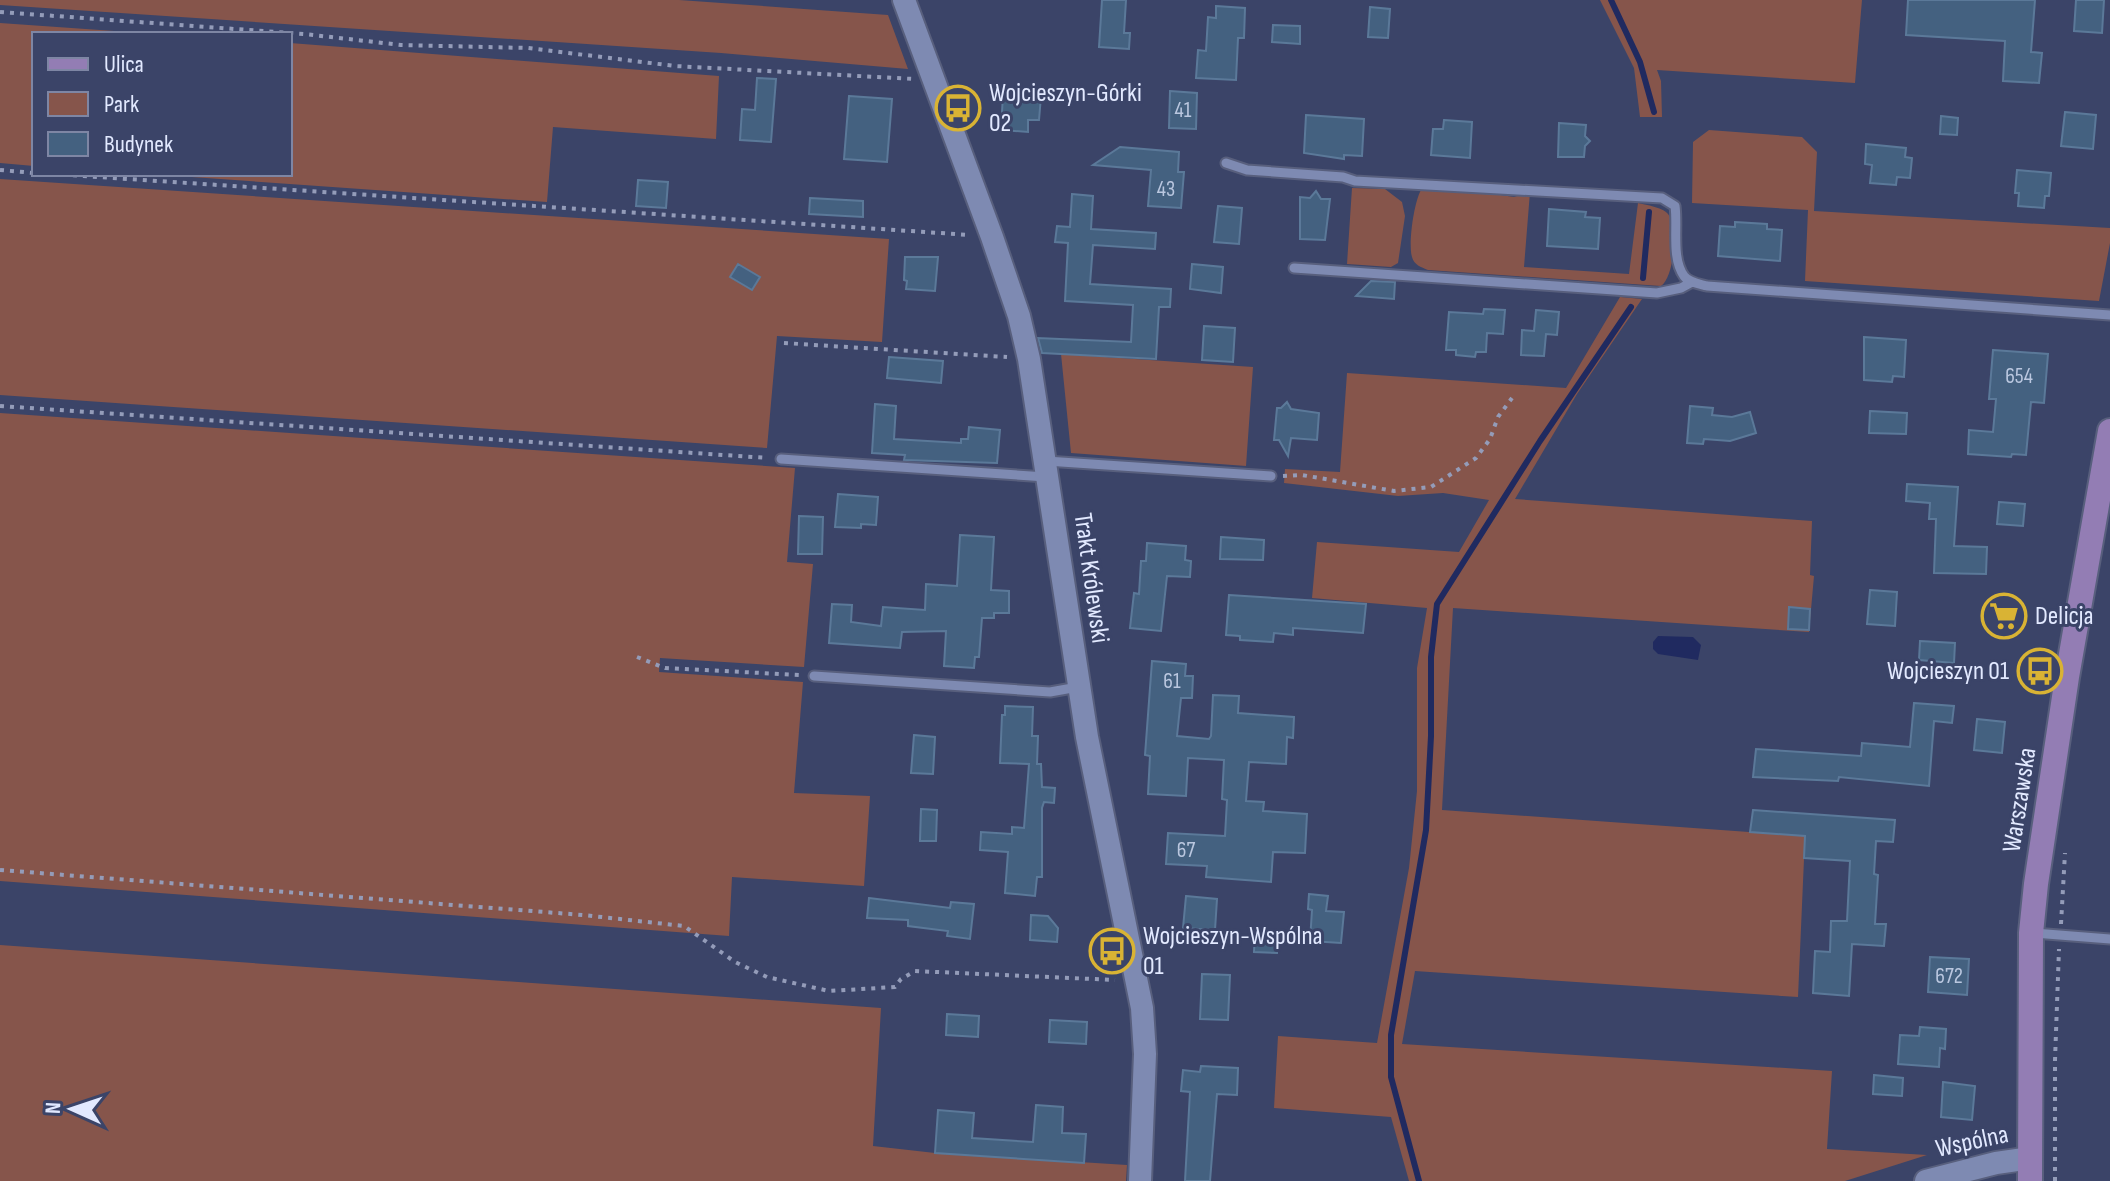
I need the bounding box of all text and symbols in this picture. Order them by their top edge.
legend [32,32,292,176]
text: Ulica [104,50,144,79]
place label: Wojcieszyn-Górki 02 [989,78,1142,139]
bus stop icon: Wojcieszyn-Górki 02 [934,84,982,132]
text: Park [104,90,139,119]
house number: 41 [1175,97,1192,124]
text: Budynek [104,130,173,159]
house number: 43 [1157,176,1175,203]
house number: 654 [2005,363,2033,390]
street label: Trakt Królewski [1067,511,1115,645]
supermarket icon: Delicja [1980,592,2028,640]
place label: Delicja [2035,601,2094,632]
bus stop icon: Wojcieszyn 01 [2016,647,2064,695]
place label: Wojcieszyn 01 [1887,656,2009,687]
house number: 61 [1163,668,1181,695]
street label: Warszawska [1996,746,2044,854]
house number: 67 [1177,837,1195,864]
place label: Wojcieszyn-Wspólna 01 [1143,921,1323,982]
bus stop icon: Wojcieszyn-Wspólna 01 [1088,927,1136,975]
house number: 672 [1935,963,1963,990]
north arrow [32,1069,112,1149]
text: N [40,1101,67,1115]
street label: Wspólna [1933,1119,2011,1165]

